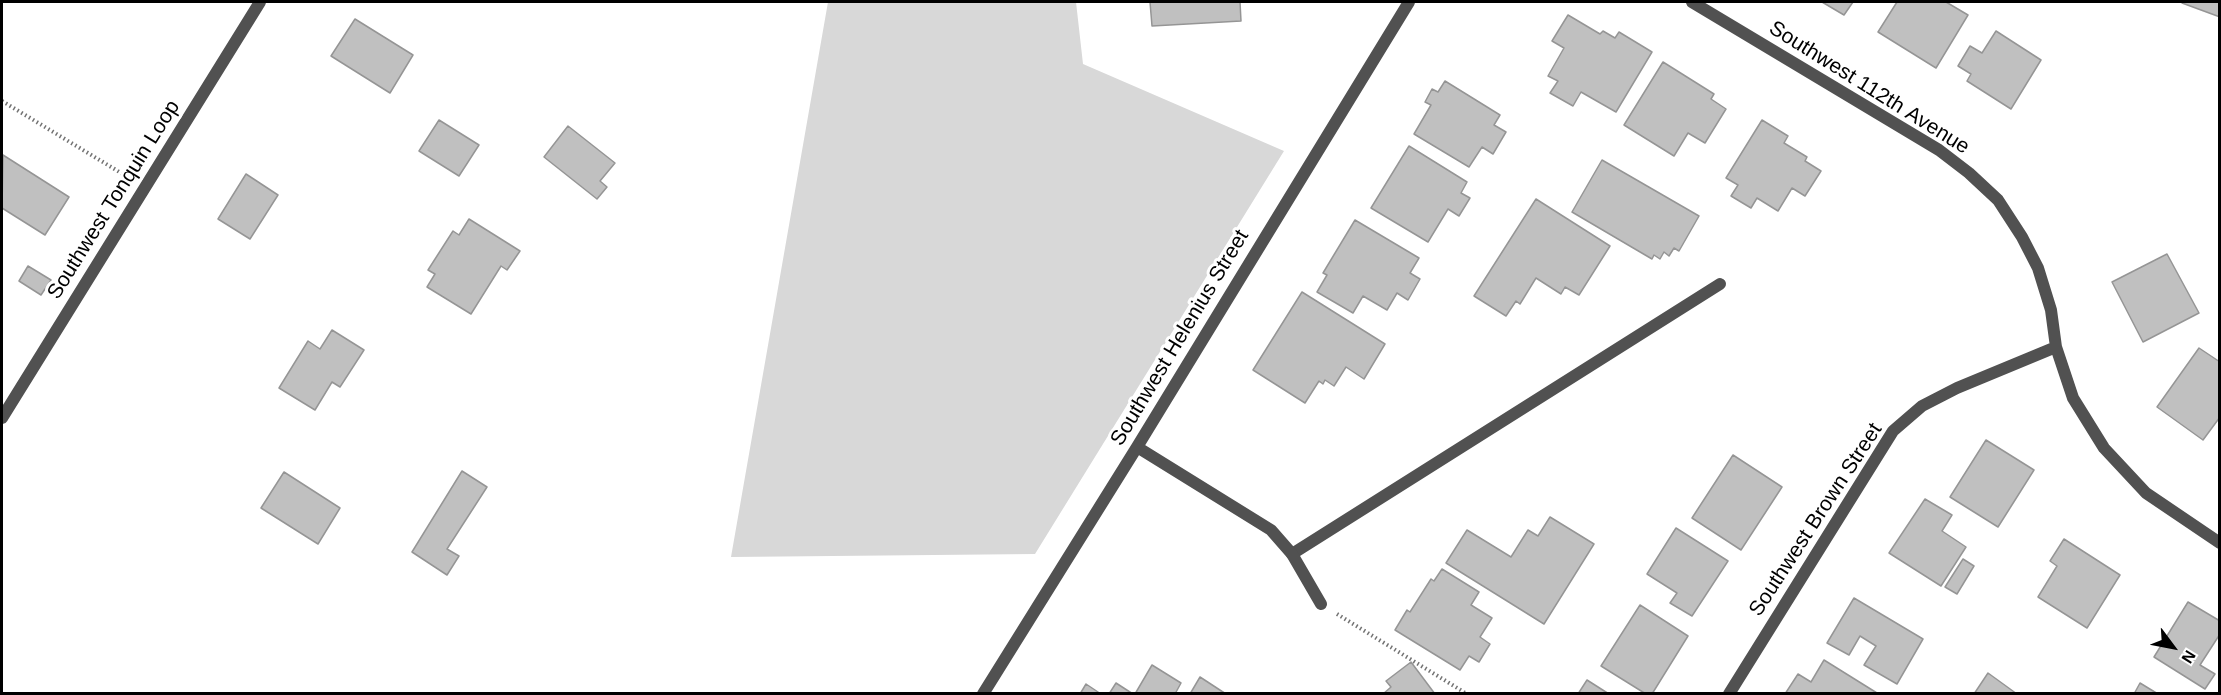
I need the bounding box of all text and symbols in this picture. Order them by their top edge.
street label: Southwest 112th Avenue [1764,16,1974,160]
street label: Southwest Tonquin Loop [42,96,186,304]
street label: Southwest Helenius Street [1105,225,1255,451]
street label: Southwest Brown Street [1744,419,1888,621]
north arrow [2143,617,2203,677]
text: N [2178,647,2199,666]

